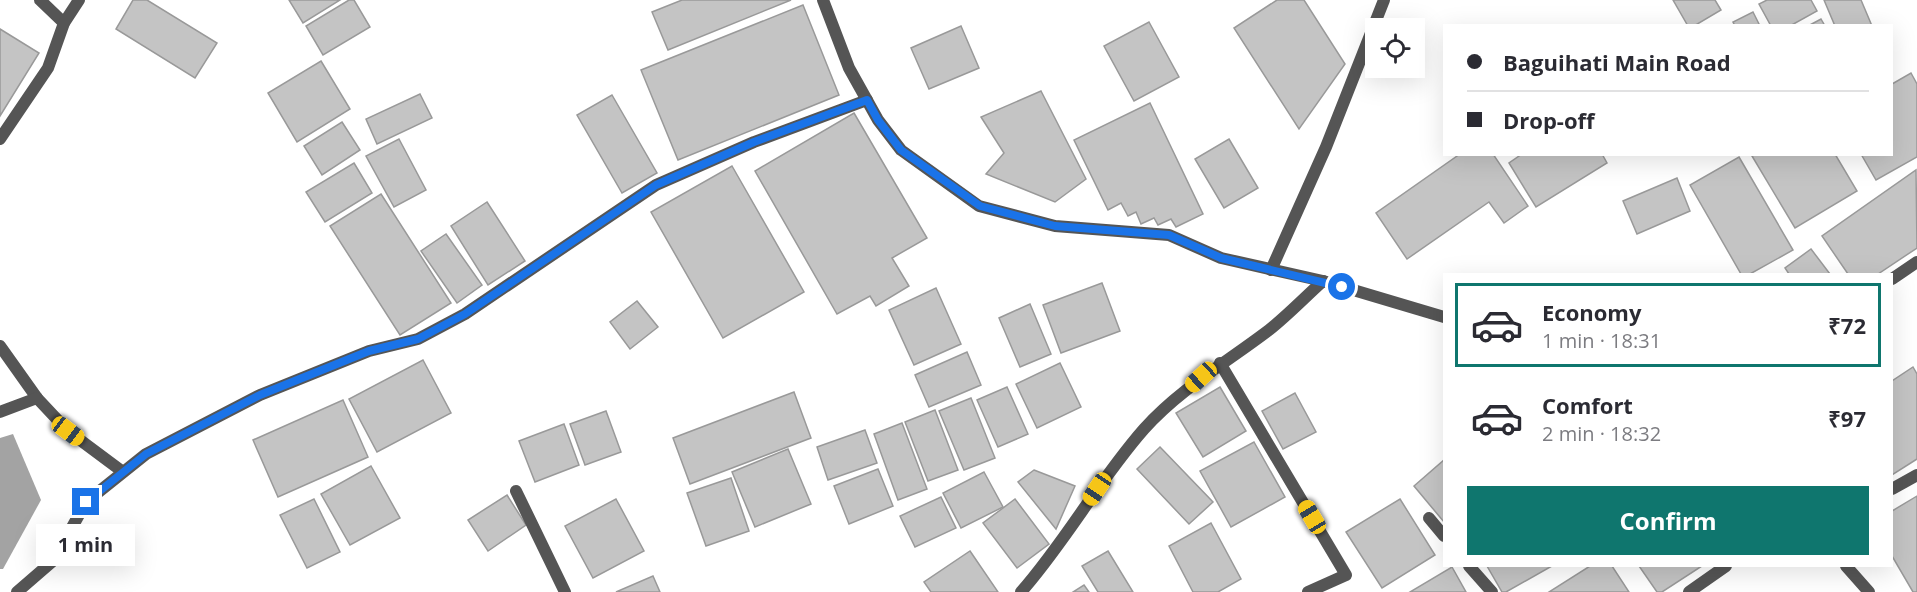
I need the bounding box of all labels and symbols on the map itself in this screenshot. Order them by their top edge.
route start [1328,273,1355,300]
car [1182,358,1220,396]
car [48,413,88,449]
car [1079,469,1115,509]
route end [72,488,99,515]
car [1295,497,1329,537]
callout: 1 min [36,523,136,565]

